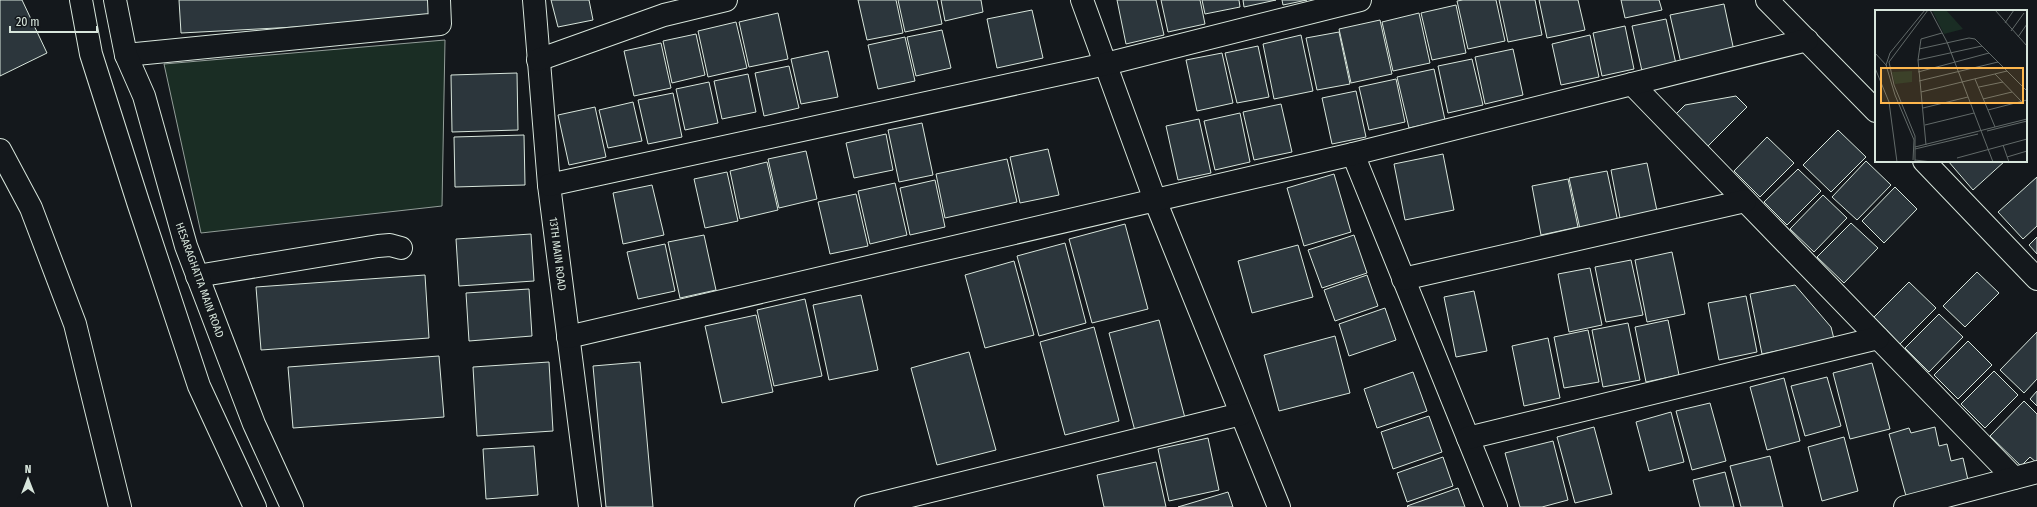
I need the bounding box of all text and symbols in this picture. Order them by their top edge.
scale bar [10,8,97,34]
inset map [1875,10,2027,162]
text: 20 m [16,15,40,29]
street label: 13TH MAIN ROAD [547,217,568,292]
street label: HESARAGHATTA MAIN ROAD [173,221,226,339]
north arrow [8,459,48,499]
text: N [25,463,31,476]

